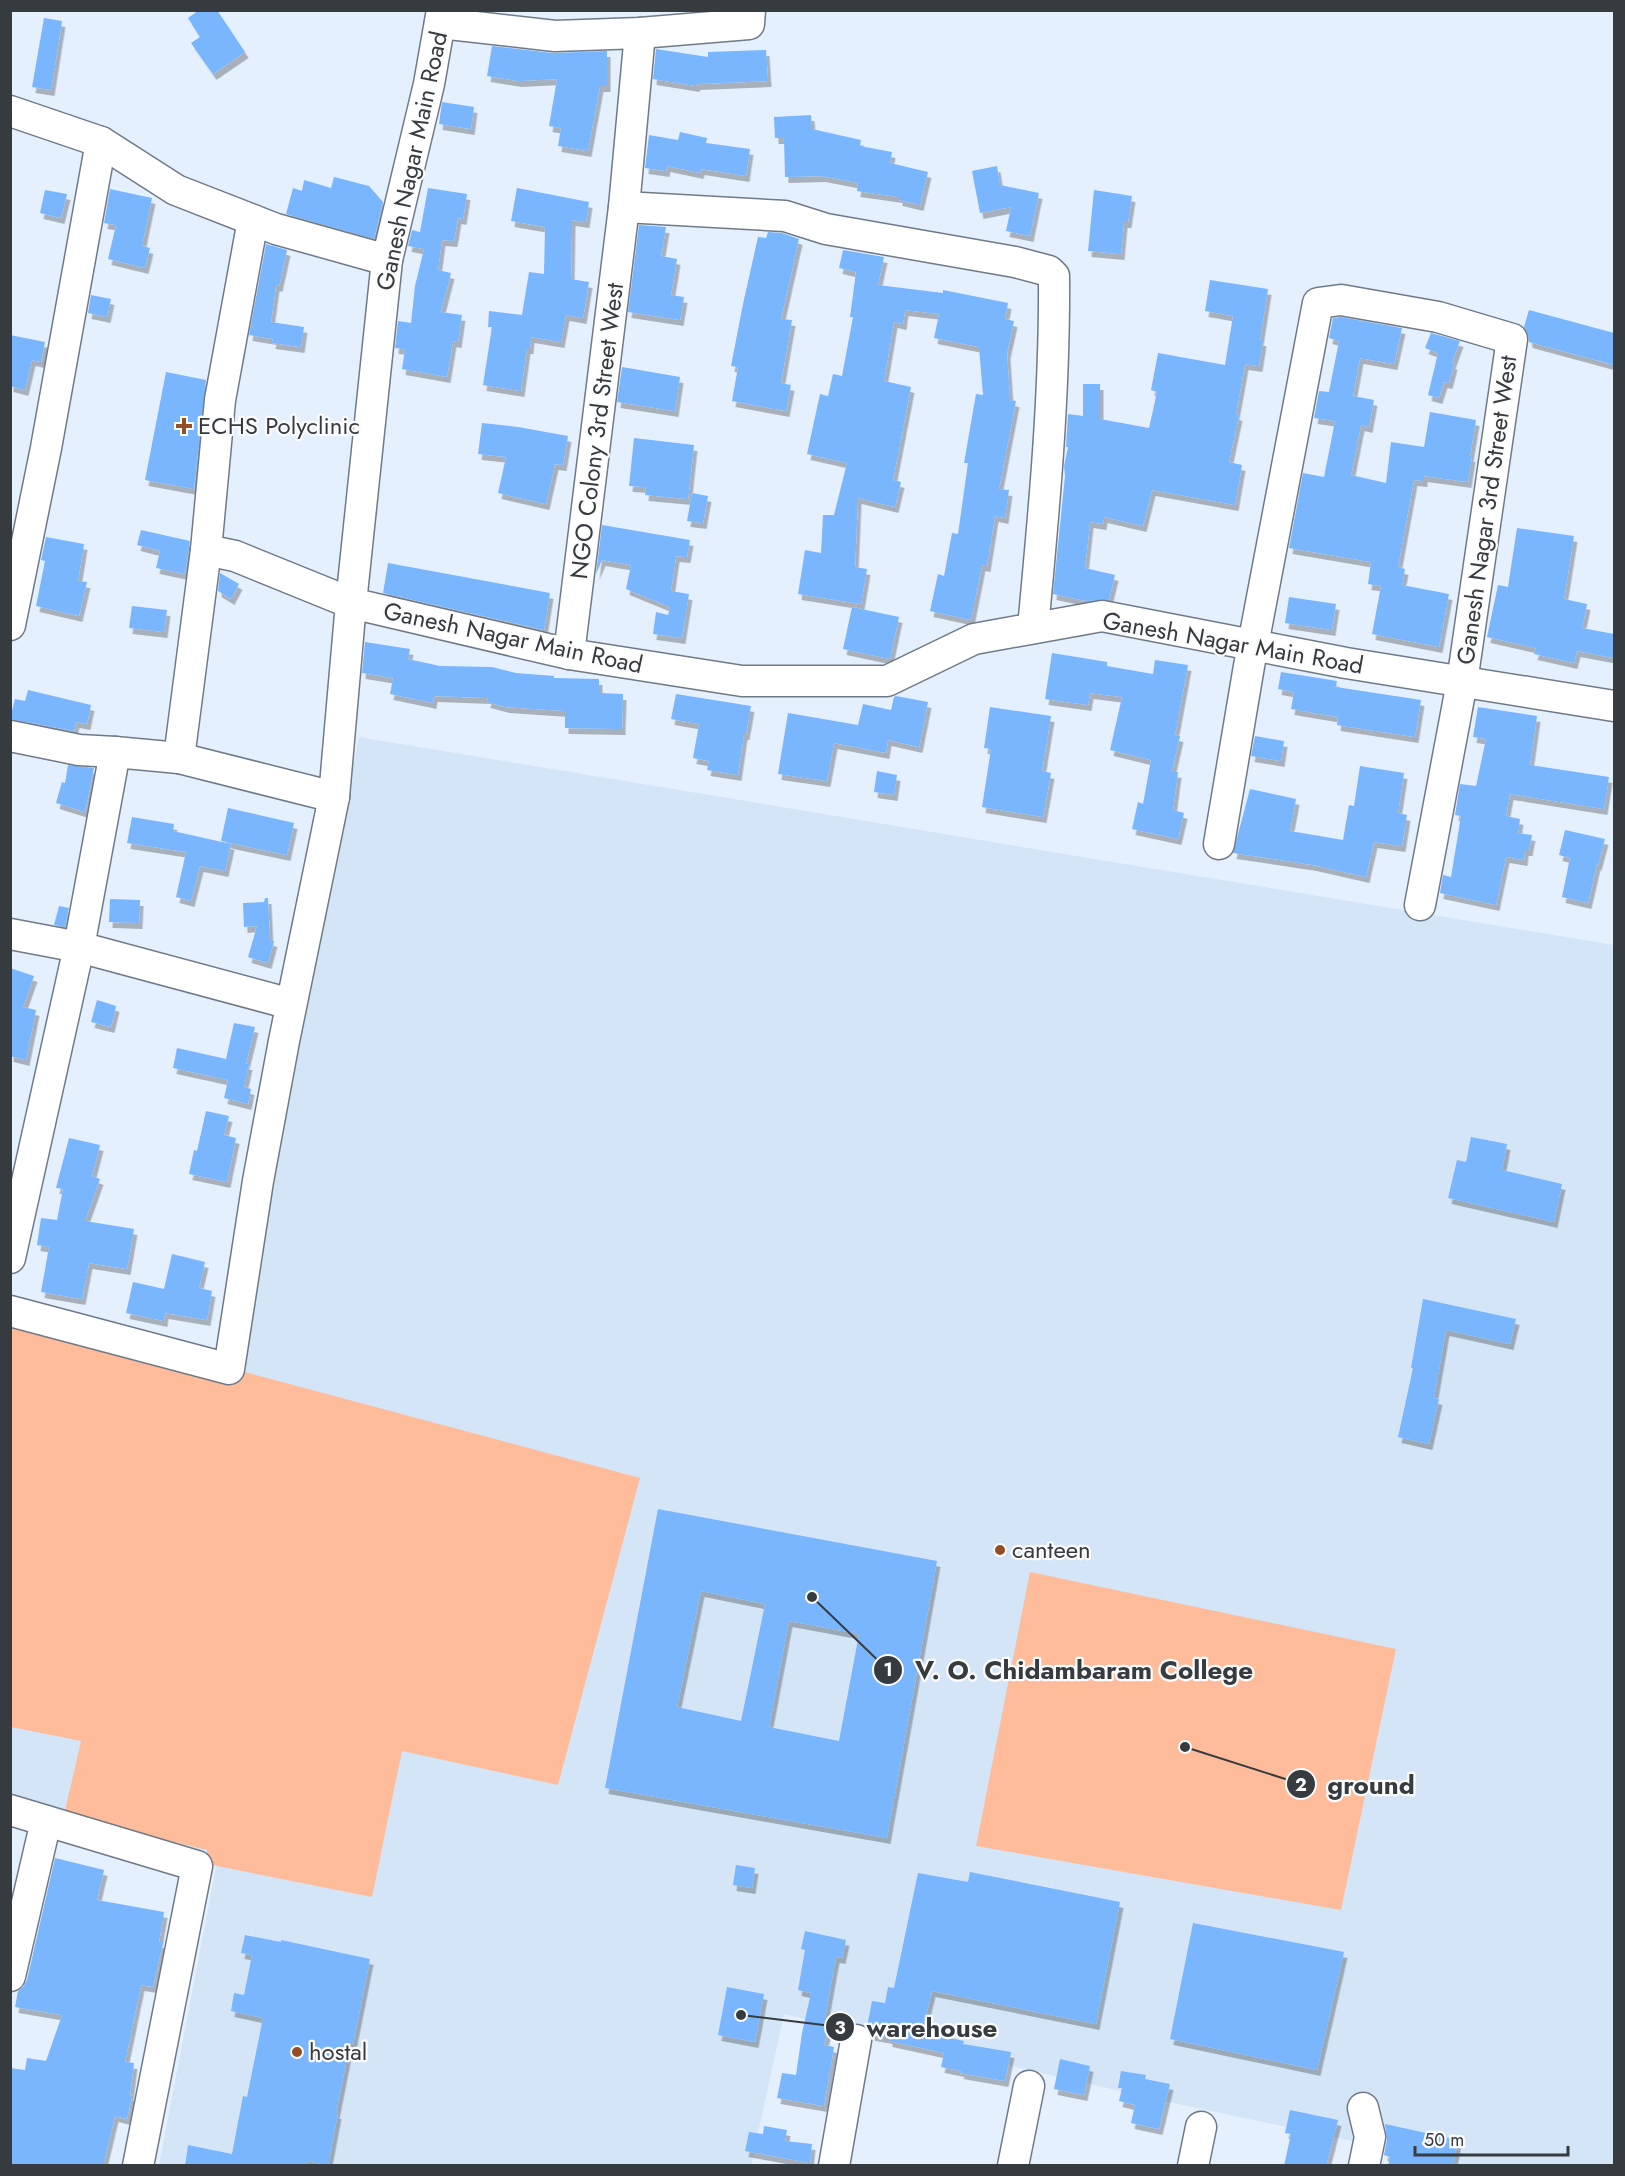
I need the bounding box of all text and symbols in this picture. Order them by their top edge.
street label: Ganesh Nagar Main Road [367,28,456,294]
street label: NGO Colony 3rd Street West [561,281,632,581]
street label: Ganesh Nagar 3rd Street West [1447,353,1526,667]
place label: ECHS Polyclinic [198,408,360,443]
marker: ECHS Polyclinic [175,417,193,435]
street label: Ganesh Nagar Main Road [380,593,646,682]
street label: Ganesh Nagar Main Road [1100,602,1366,683]
place label: canteen [1012,1532,1091,1567]
marker: canteen [993,1543,1007,1557]
callout: V. O. Chidambaram College [873,1648,1265,1692]
text: V. O. Chidambaram College [914,1651,1253,1689]
text: 1 [883,1657,893,1683]
callout: ground [1286,1762,1427,1806]
text: ground [1327,1766,1415,1804]
text: 2 [1295,1772,1307,1798]
callout: warehouse [825,2005,1010,2049]
text: warehouse [866,2009,998,2047]
text: 3 [834,2015,846,2041]
place label: hostal [309,2034,367,2069]
marker: hostal [290,2045,304,2059]
scale bar [1415,2119,1568,2157]
text: 50 m [1424,2127,1464,2153]

